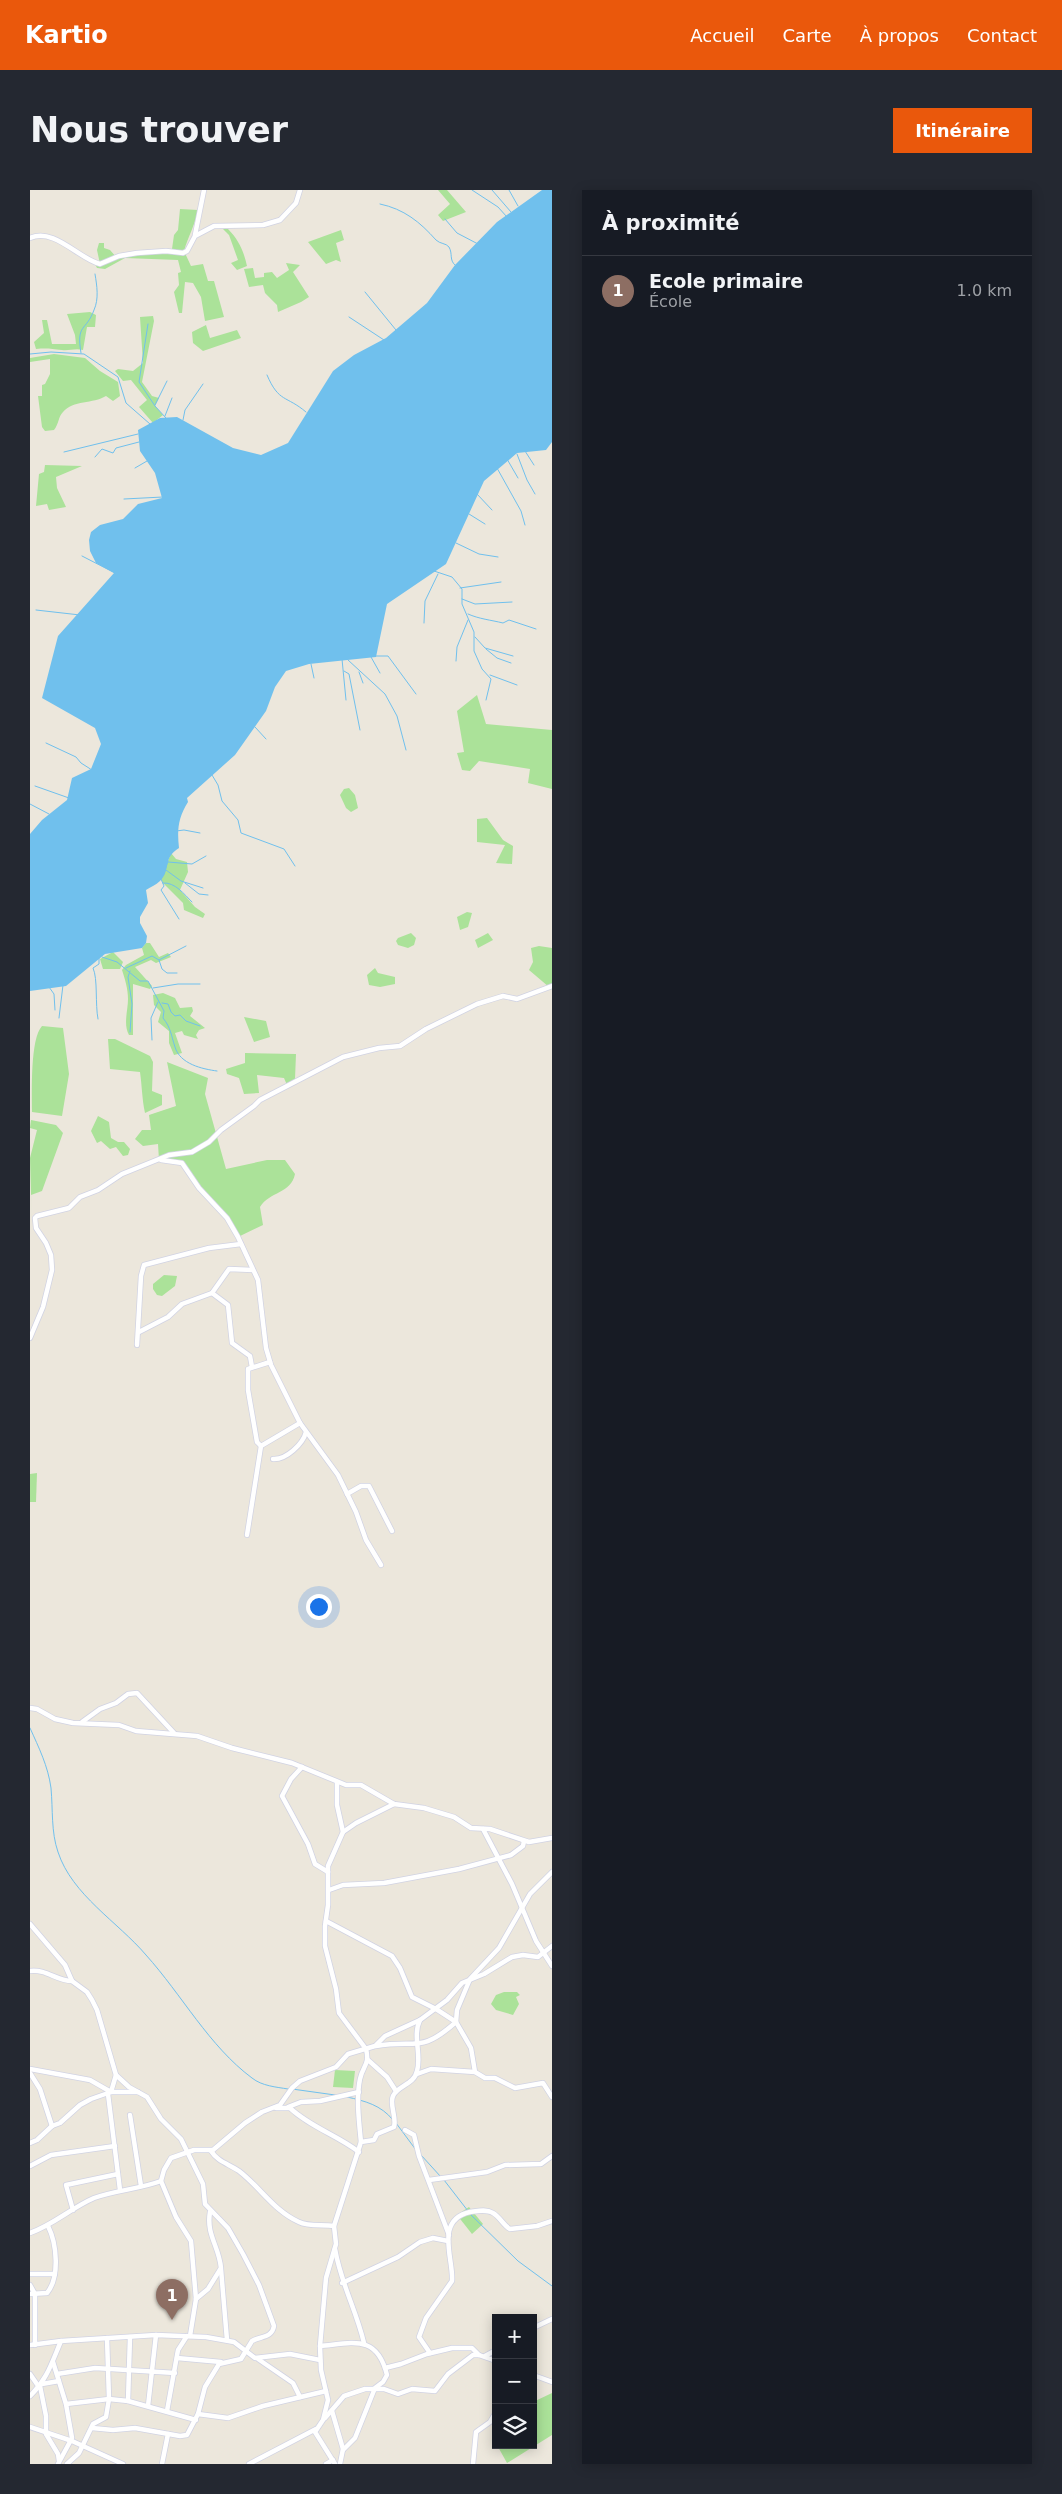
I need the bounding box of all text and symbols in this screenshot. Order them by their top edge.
text: Kartio [25,21,108,49]
text: Accueil [690,25,755,46]
text: Carte [783,25,832,46]
text: À propos [860,25,939,46]
text: Contact [967,25,1037,46]
button: Itinéraire [893,108,1032,153]
text: Nous trouver [30,110,288,150]
text: À proximité [602,211,739,235]
text: Ecole primaire [649,270,803,292]
text: 1 [612,281,624,300]
text: 1.0 km [957,281,1012,300]
text: École [649,292,692,311]
your location [306,1594,332,1620]
pin: 1 [156,2279,188,2320]
map controls [492,2314,537,2449]
button: + [492,2314,537,2359]
button: − [492,2359,537,2404]
button: layers [492,2404,537,2449]

